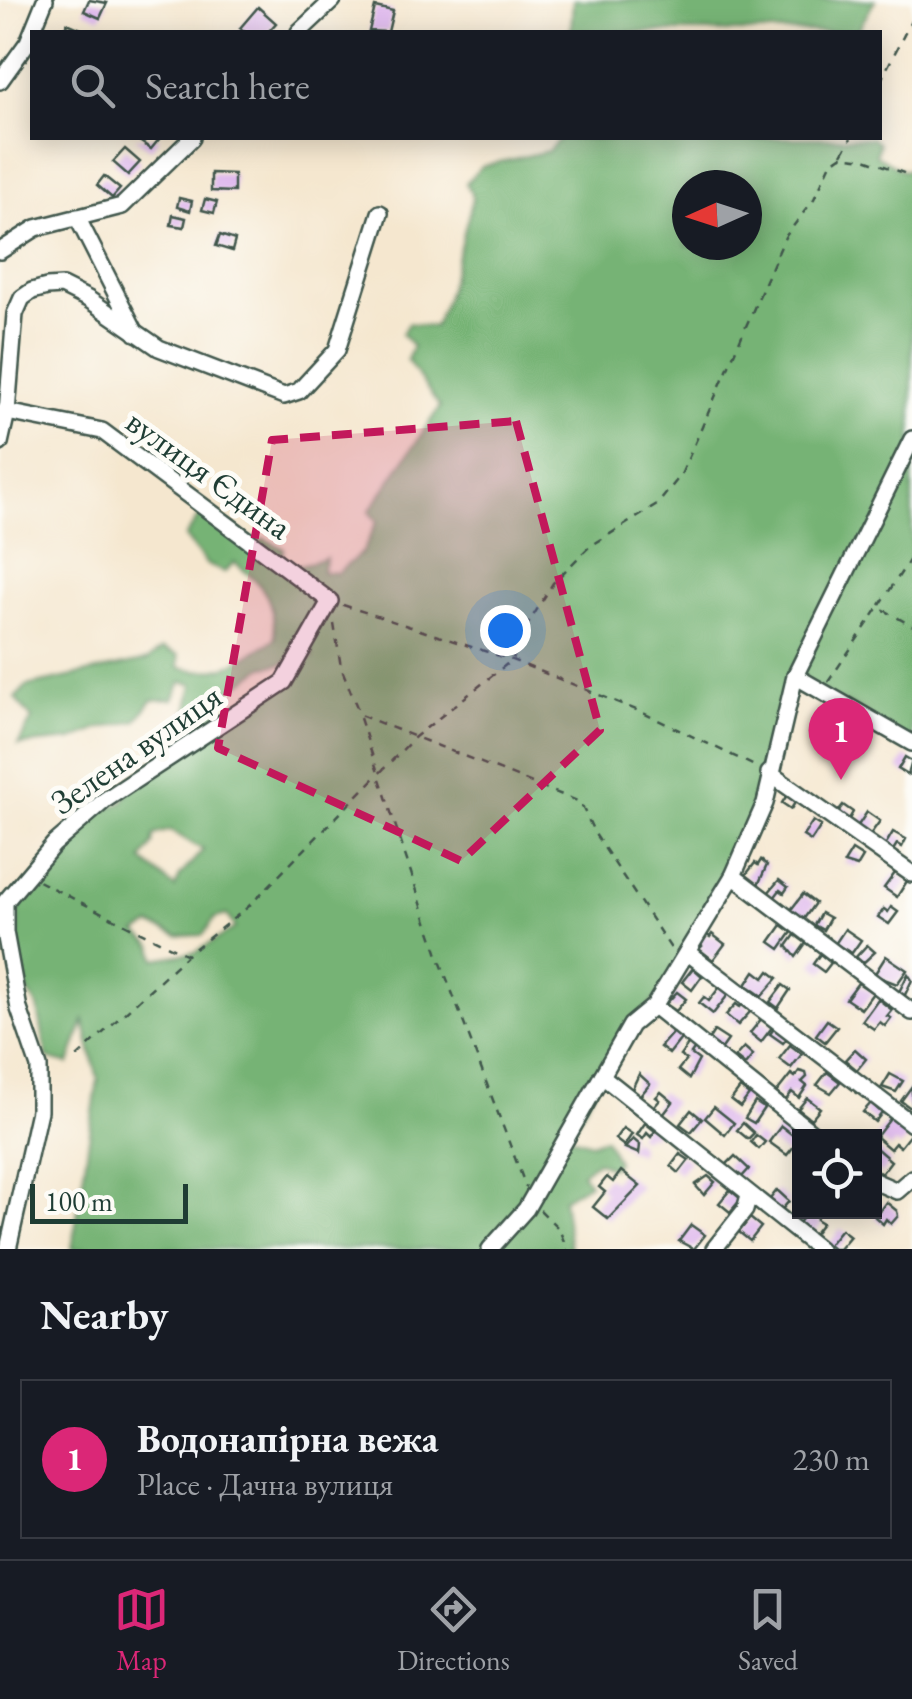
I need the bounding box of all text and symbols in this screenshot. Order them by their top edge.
search box [30,30,882,140]
icon: search [65,58,120,113]
text: Search here [145,61,310,110]
north arrow [672,170,762,260]
street label: вулиця Єдина [117,398,301,550]
your location [480,605,531,656]
street label: Зелена вулиця [41,673,231,825]
pin: 1 [808,698,874,780]
map controls [792,1129,882,1219]
button: locate [792,1129,882,1219]
scale bar [30,1179,188,1224]
text: 100 m [45,1183,113,1219]
text: Nearby [40,1287,169,1342]
text: Водонапірна вежа [137,1414,439,1463]
text: 1 [66,1438,83,1480]
text: 230 m [793,1438,870,1480]
text: Place · Дачна вулиця [137,1463,393,1505]
tab: Map [114,1582,169,1678]
tab: Directions [397,1582,510,1678]
tab: Saved [738,1582,798,1678]

